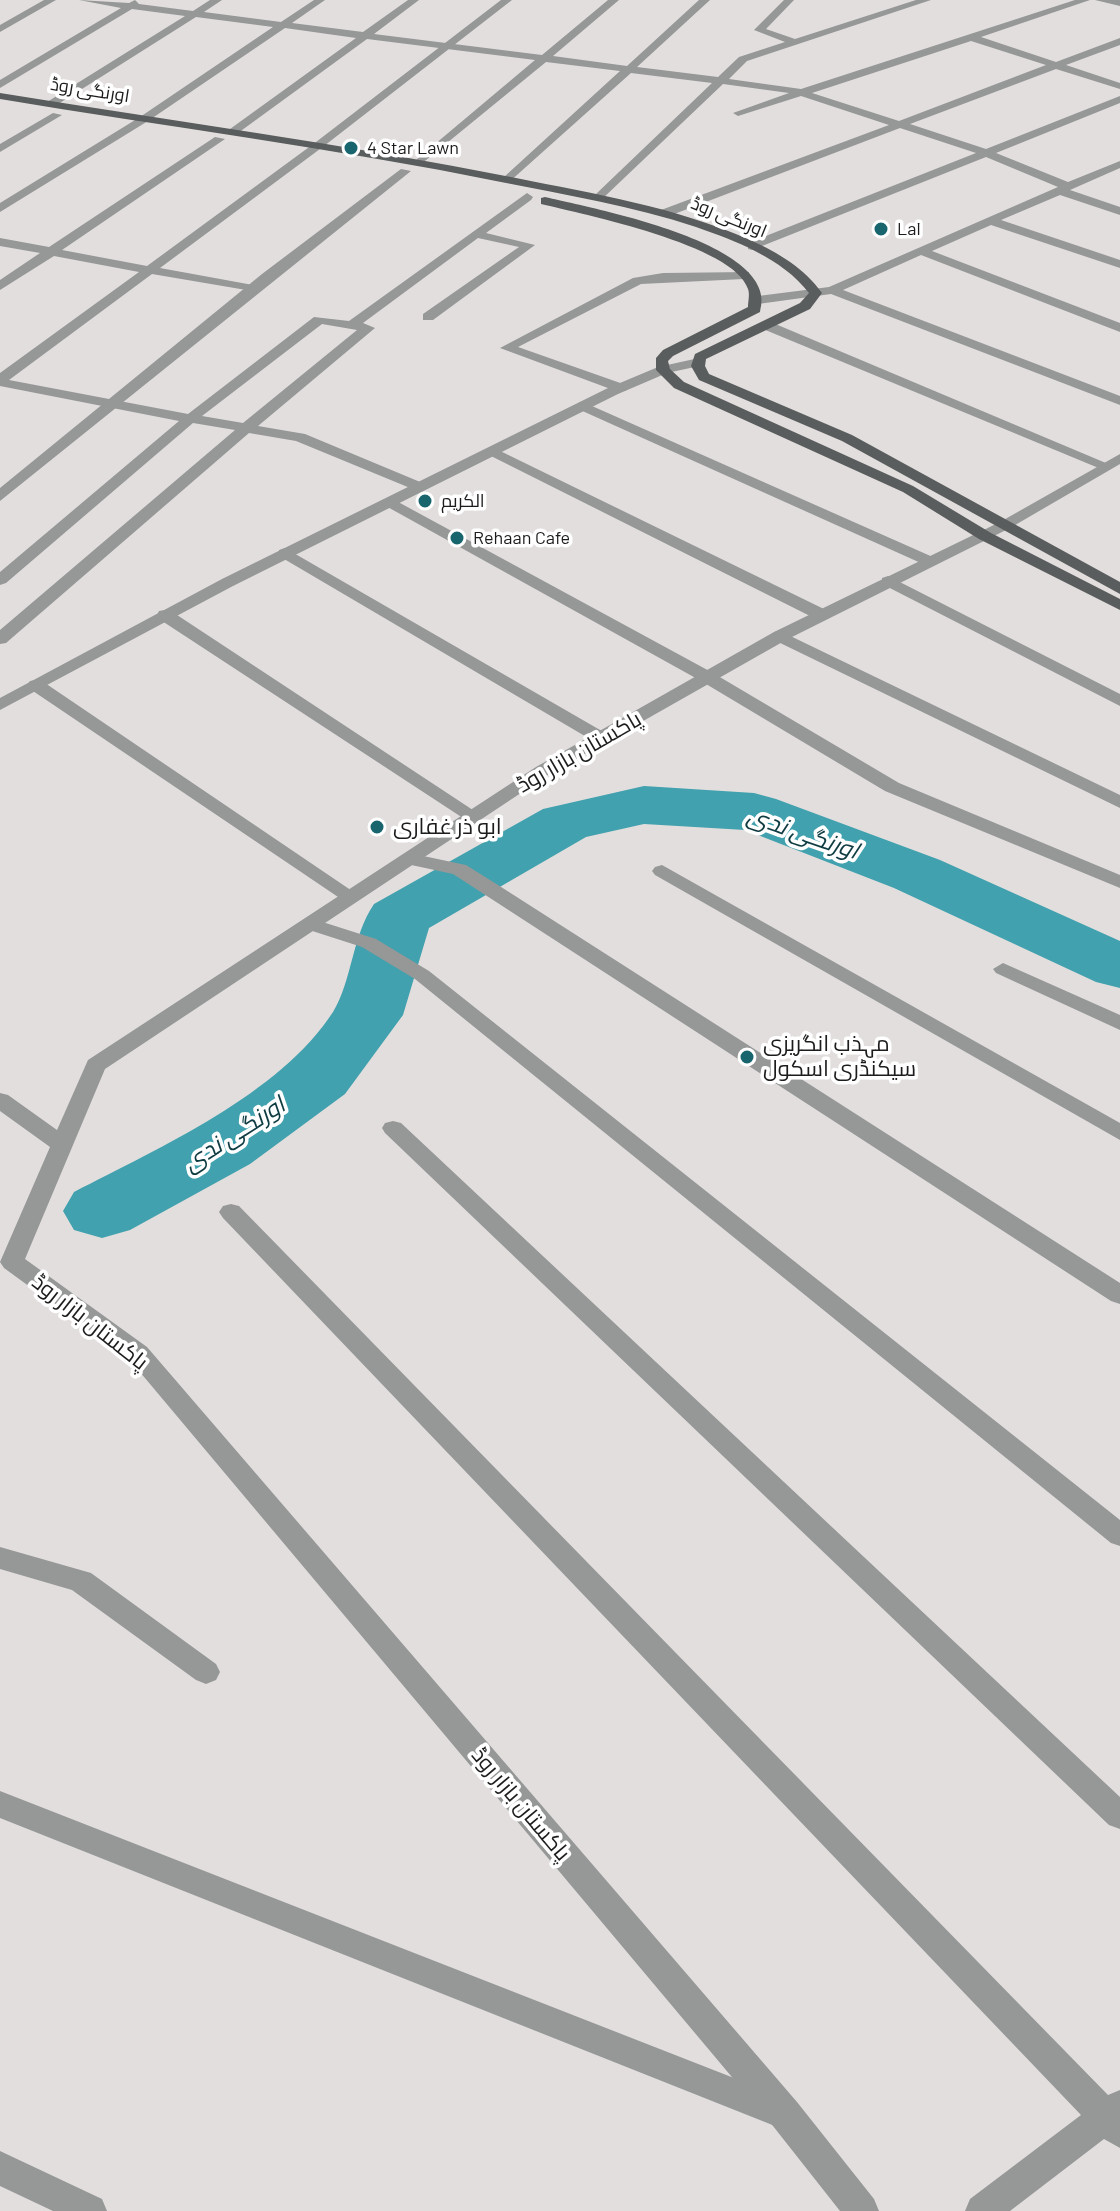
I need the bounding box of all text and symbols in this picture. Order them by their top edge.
street label: اورنگی روڈ [49,73,131,107]
place label: 4 Star Lawn [367,137,459,159]
marker: 4 Star Lawn [342,139,360,157]
street label: اورنگی روڈ [688,192,770,242]
place label: Lal [897,218,921,240]
marker: Lal [872,220,890,238]
place label: الکریم [441,490,485,512]
marker: الکریم [416,492,434,510]
place label: Rehaan Cafe [473,527,570,549]
marker: Rehaan Cafe [448,529,466,547]
street label: پاکستان بازار روڈ [512,706,646,798]
water label: اورنگی ندی [744,801,862,865]
place label: ابو ذر غفاری [393,814,502,840]
marker: ابو ذر غفاری [368,818,386,836]
place label: مہذب انگریزی سیکنڈری اسکول [763,1031,916,1082]
marker: مہذب انگریزی سیکنڈری اسکول [738,1048,756,1066]
water label: اورنگی ندی [178,1090,290,1178]
street label: پاکستان بازار روڈ [27,1269,153,1375]
street label: پاکستان بازار روڈ [466,1742,576,1866]

